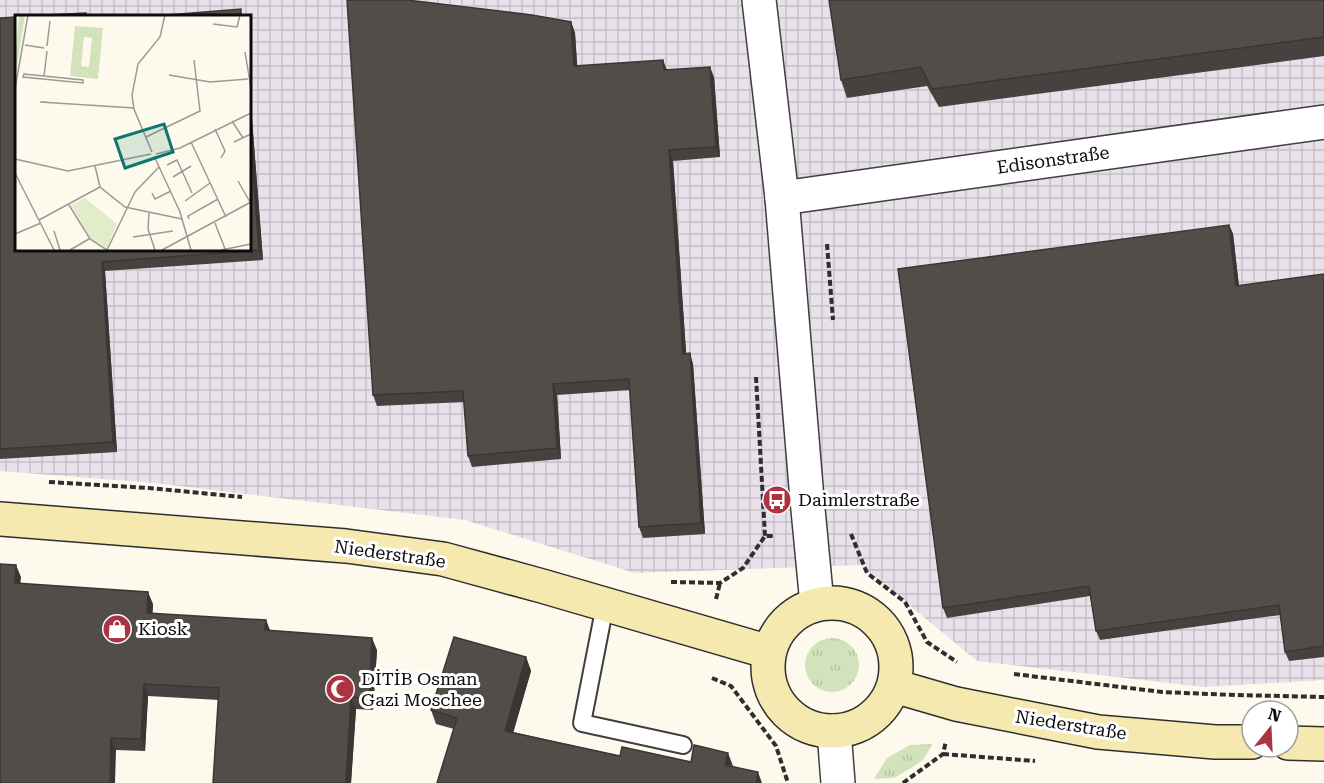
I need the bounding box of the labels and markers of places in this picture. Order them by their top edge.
bus stop icon: Daimlerstraße [761,484,793,516]
place label: Daimlerstraße [798,489,920,510]
shop icon: Kiosk [101,613,133,645]
place label: Kiosk [138,618,188,639]
place label: DİTİB Osman Gazi Moschee [361,668,482,710]
mosque icon: DİTİB Osman Gazi Moschee [324,673,356,705]

